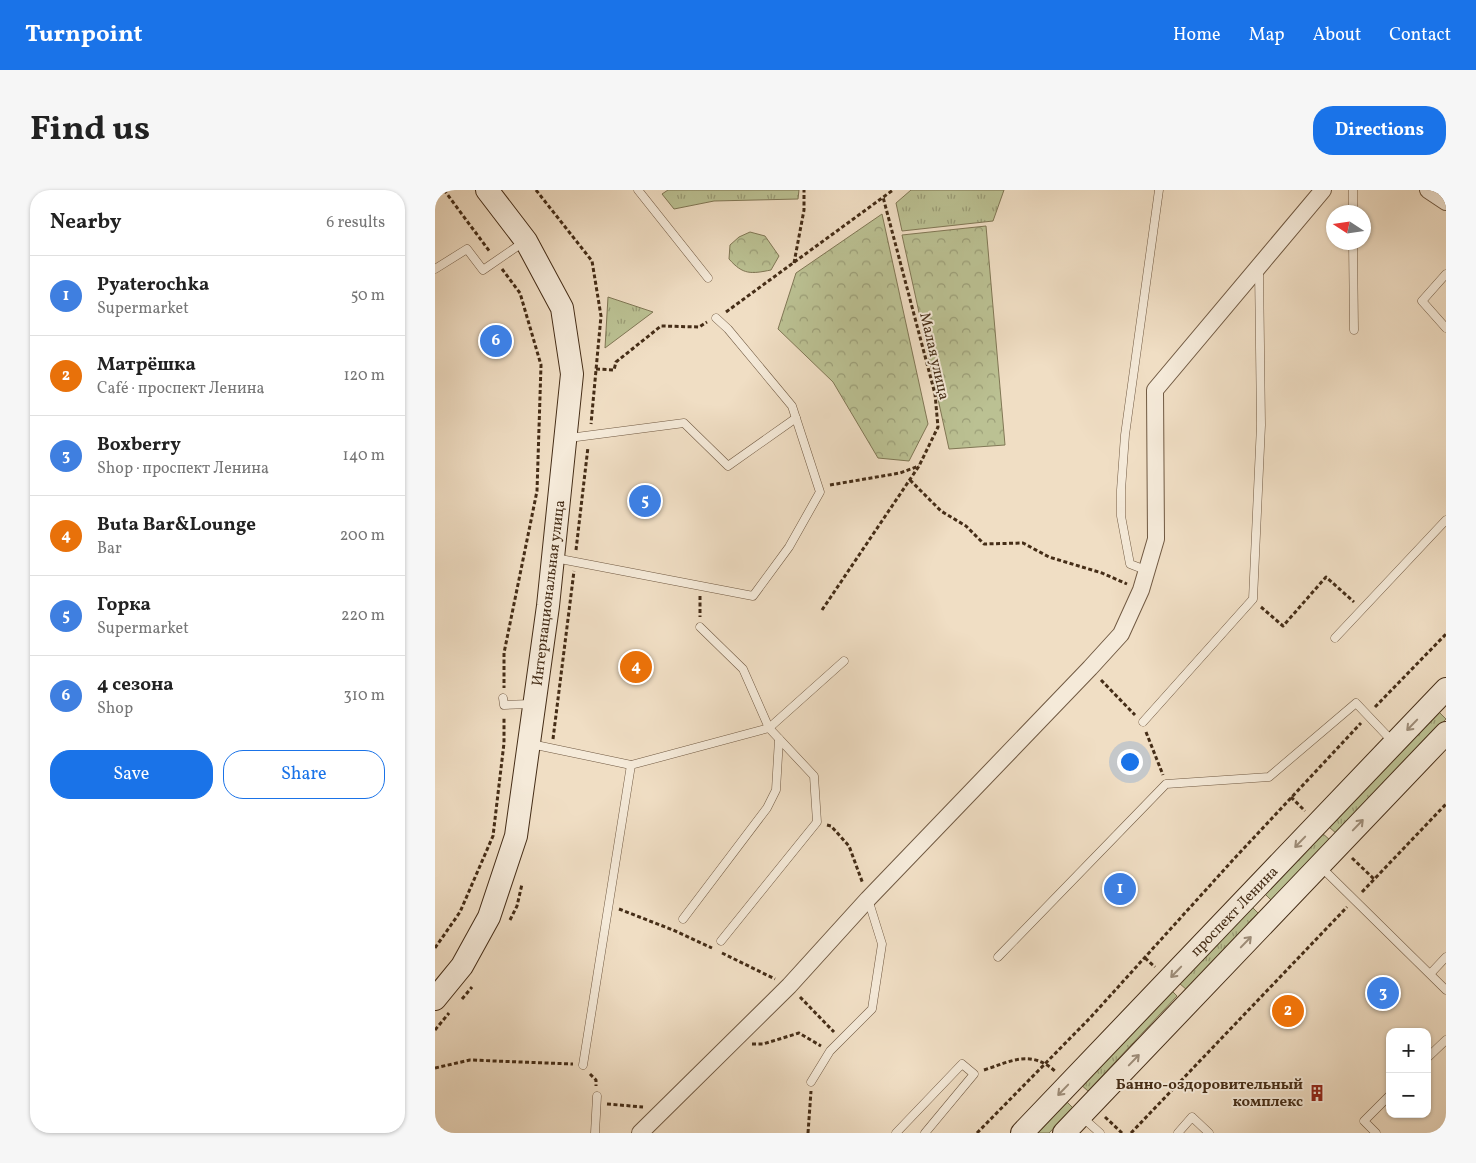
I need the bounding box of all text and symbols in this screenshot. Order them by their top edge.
text: Turnpoint [25,18,143,52]
text: Home [1173,23,1221,48]
text: Map [1249,23,1285,48]
text: About [1313,23,1361,48]
text: Contact [1389,23,1451,48]
text: Find us [30,106,150,154]
button: Directions [1313,106,1446,155]
north arrow [1326,205,1371,250]
text: Nearby [50,208,121,237]
text: 6 results [326,212,385,234]
text: Pyaterochka [97,272,209,298]
text: 1 [63,285,69,307]
text: 50 m [351,285,385,307]
text: Supermarket [97,298,189,320]
street label: Малая улица [913,311,954,402]
pin: 6 [480,322,512,360]
text: Матрёшка [97,352,196,378]
text: 2 [62,365,70,387]
text: 120 m [343,365,385,387]
text: Café · проспект Ленина [97,378,264,400]
text: Boxberry [97,432,181,458]
text: 3 [62,445,70,467]
text: 140 m [343,445,385,467]
text: Shop · проспект Ленина [97,458,269,480]
pin: 5 [629,482,661,520]
street label: Интернациональная улица [528,499,571,687]
text: Buta Bar&Lounge [97,512,256,538]
text: 4 [61,525,71,547]
text: 200 m [340,525,385,547]
text: Bar [97,538,122,560]
text: Горка [97,592,151,618]
text: 5 [62,605,70,627]
text: 220 m [341,605,385,627]
text: Supermarket [97,618,189,640]
pin: 4 [620,648,652,686]
text: 4 сезона [97,672,174,698]
text: 6 [62,685,70,707]
text: 310 m [344,685,385,707]
text: Shop [97,698,133,720]
one-way arrow [1406,718,1418,731]
your location [1117,749,1143,775]
button: Save [50,750,213,799]
button: Share [223,750,385,799]
one-way arrow [1352,819,1364,831]
one-way arrow [1294,836,1306,848]
street label: проспект Ленина [1186,862,1284,962]
pin: 1 [1104,870,1136,908]
one-way arrow [1240,936,1252,949]
one-way arrow [1170,966,1182,978]
pin: 3 [1367,974,1399,1012]
pin: 2 [1272,992,1304,1030]
map controls [1386,1028,1431,1118]
button: + [1386,1028,1431,1073]
one-way arrow [1128,1053,1140,1066]
button: − [1386,1073,1431,1118]
place label: Банно-оздоровительный комплекс [1116,1075,1303,1113]
one-way arrow [1057,1083,1069,1096]
building icon: Банно-оздоровительный комплекс [1307,1083,1327,1103]

